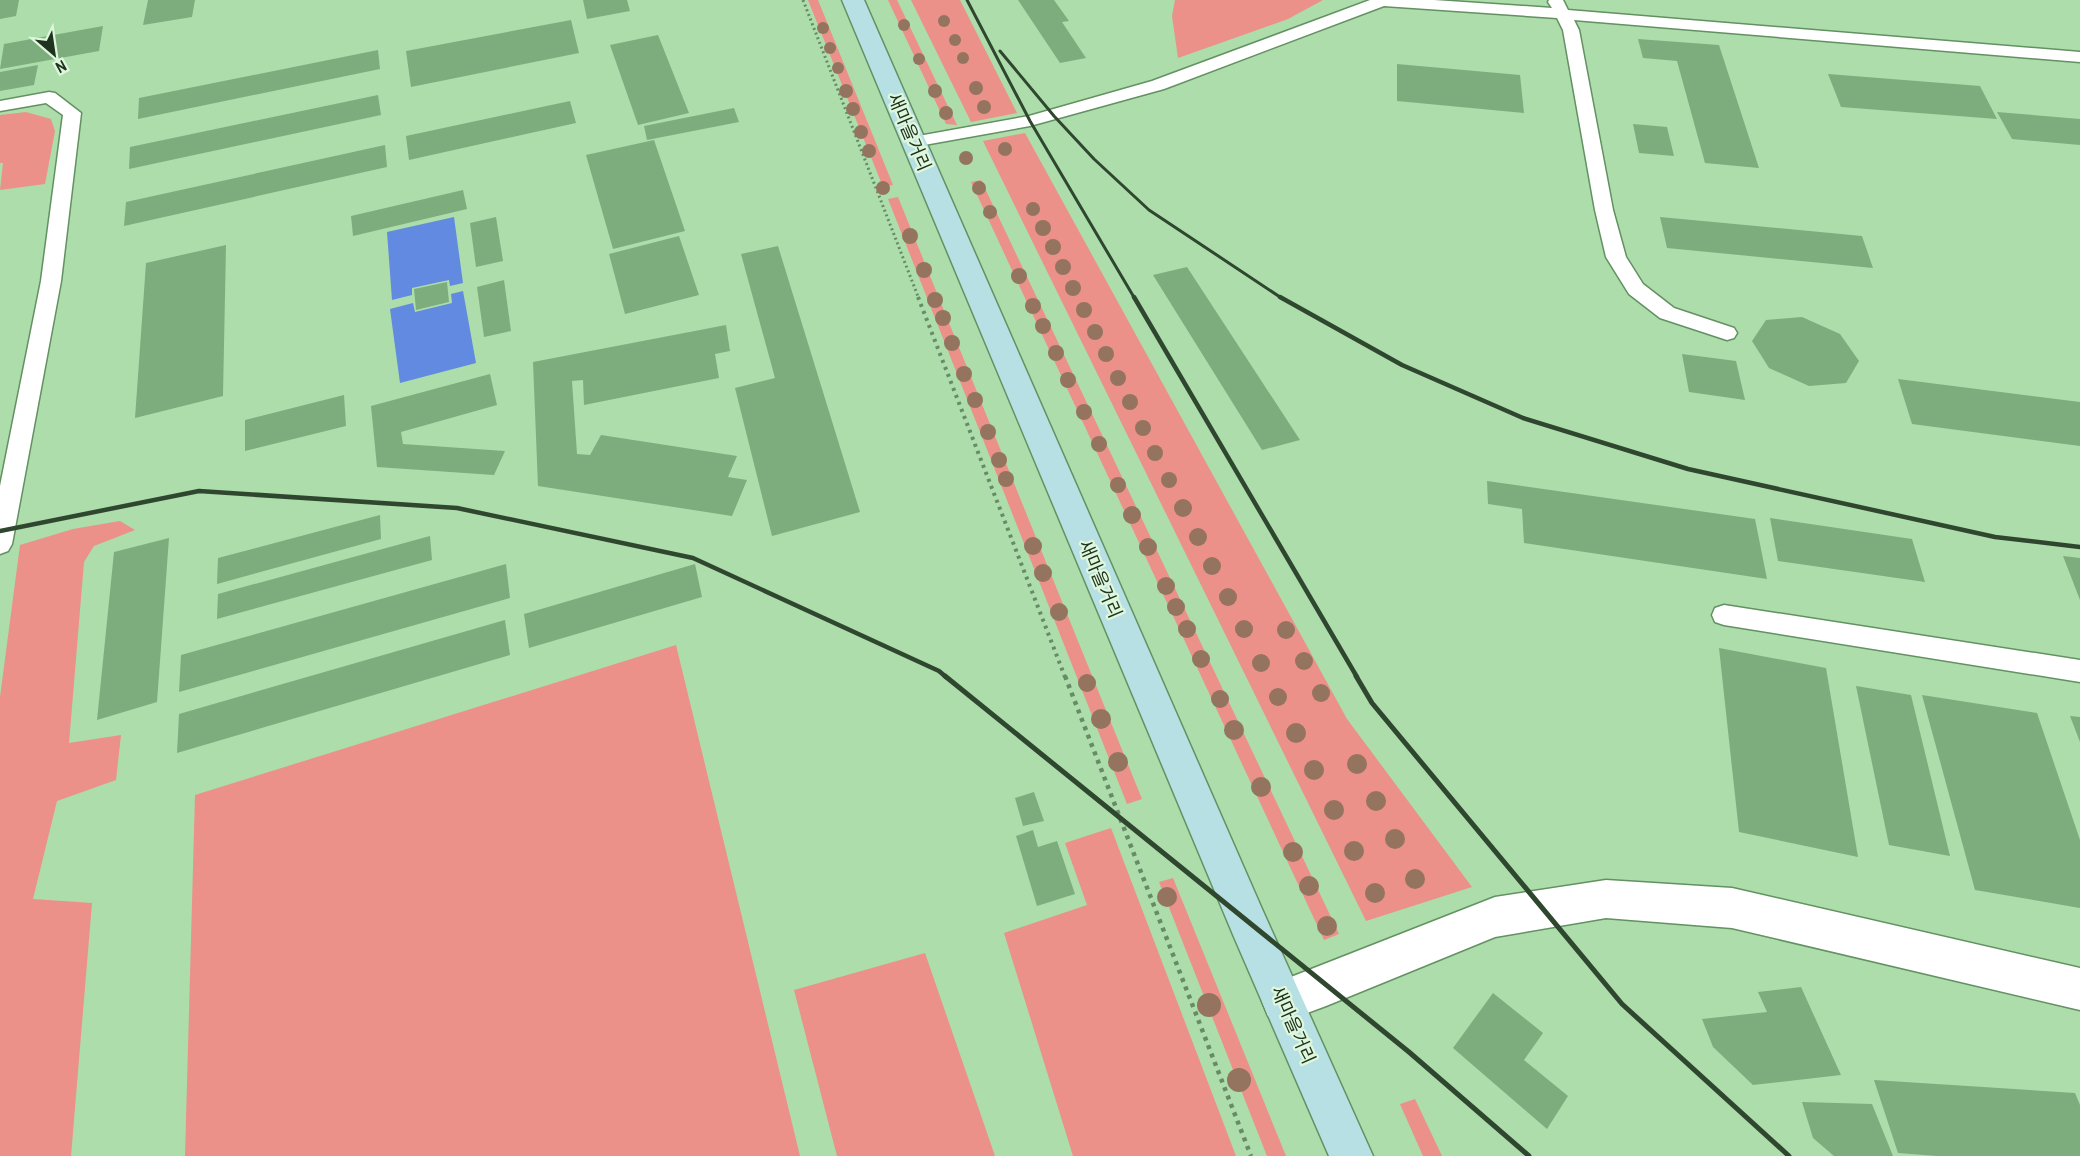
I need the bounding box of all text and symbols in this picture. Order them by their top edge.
north arrow [24,24,84,84]
text: N [52,55,71,79]
street label: 새마을거리 [882,89,937,175]
street label: 새마을거리 [1073,536,1128,622]
street label: 새마을거리 [1265,982,1322,1068]

